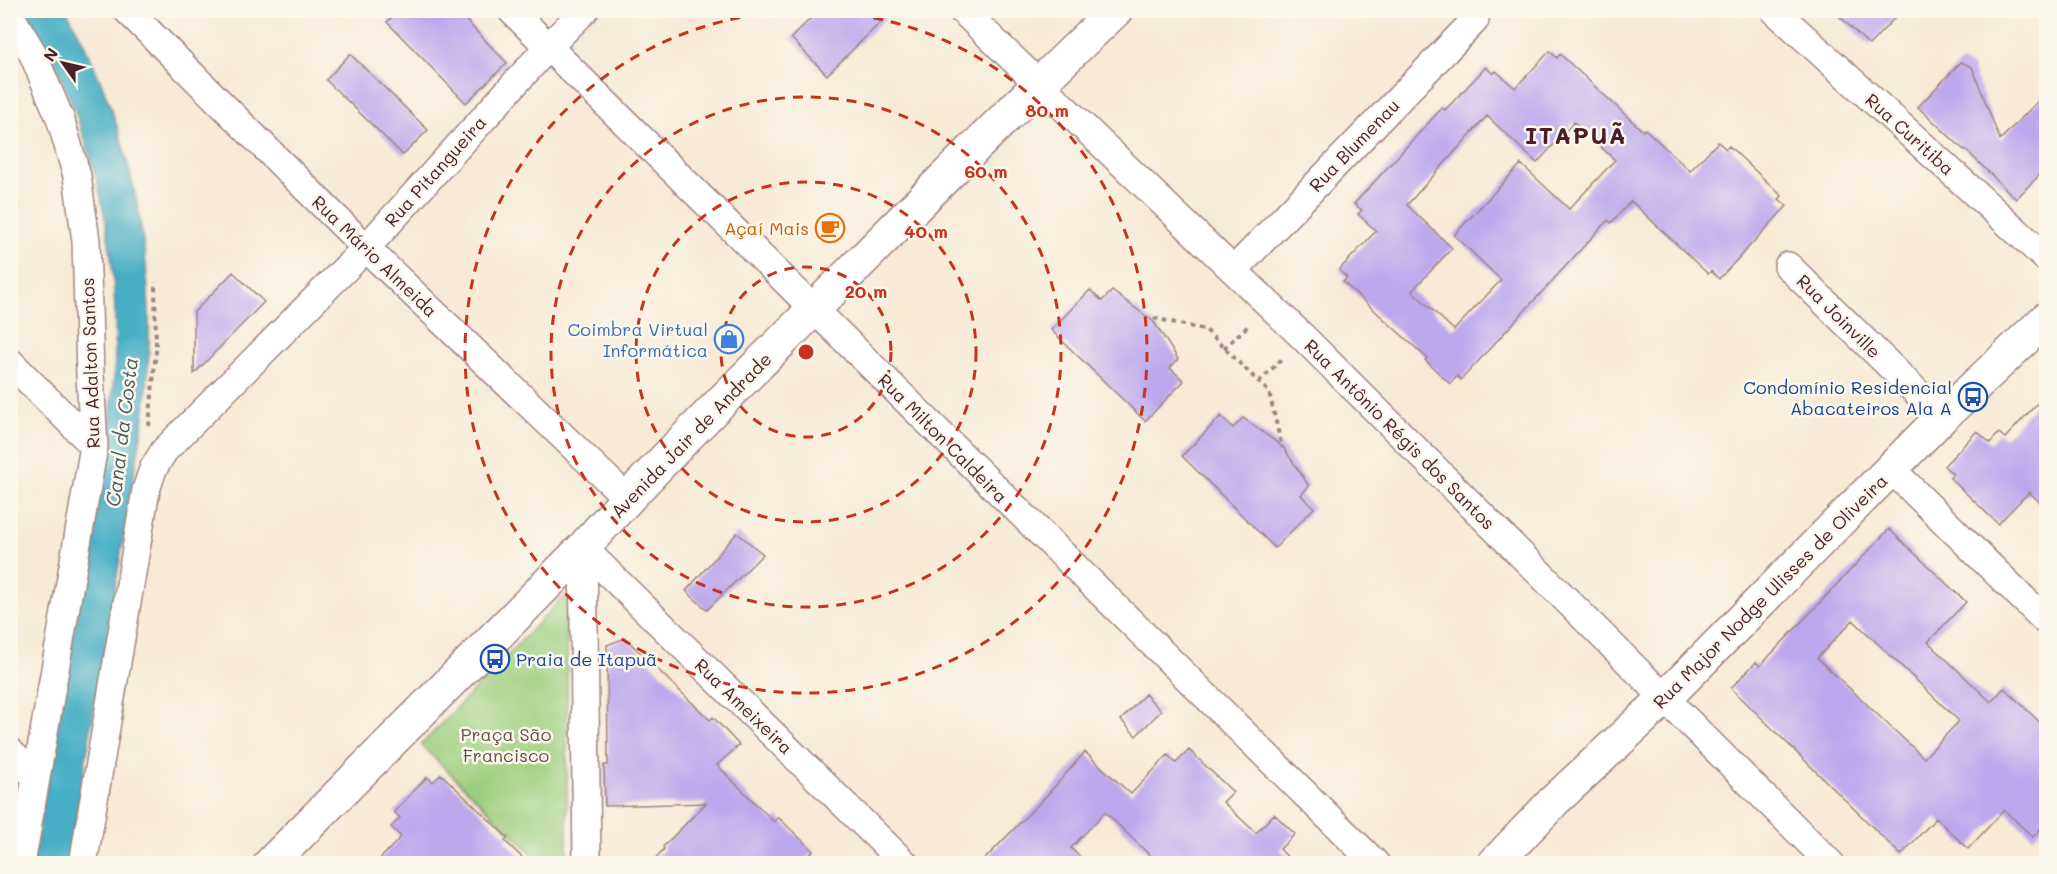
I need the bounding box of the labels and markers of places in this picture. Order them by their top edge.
cafe icon: Açaí Mais [814,212,846,244]
place label: Açaí Mais [724,216,809,240]
place label: Coimbra Virtual Informática [568,317,708,362]
shop icon: Coimbra Virtual Informática [713,323,745,355]
centre of rings [796,342,816,362]
place label: Condomínio Residencial Abacateiros Ala A [1743,375,1952,420]
bus stop icon: Condomínio Residencial Abacateiros Ala A [1957,381,1989,413]
bus stop icon: Praia de Itapuã [479,643,511,675]
place label: Praia de Itapuã [516,647,657,671]

